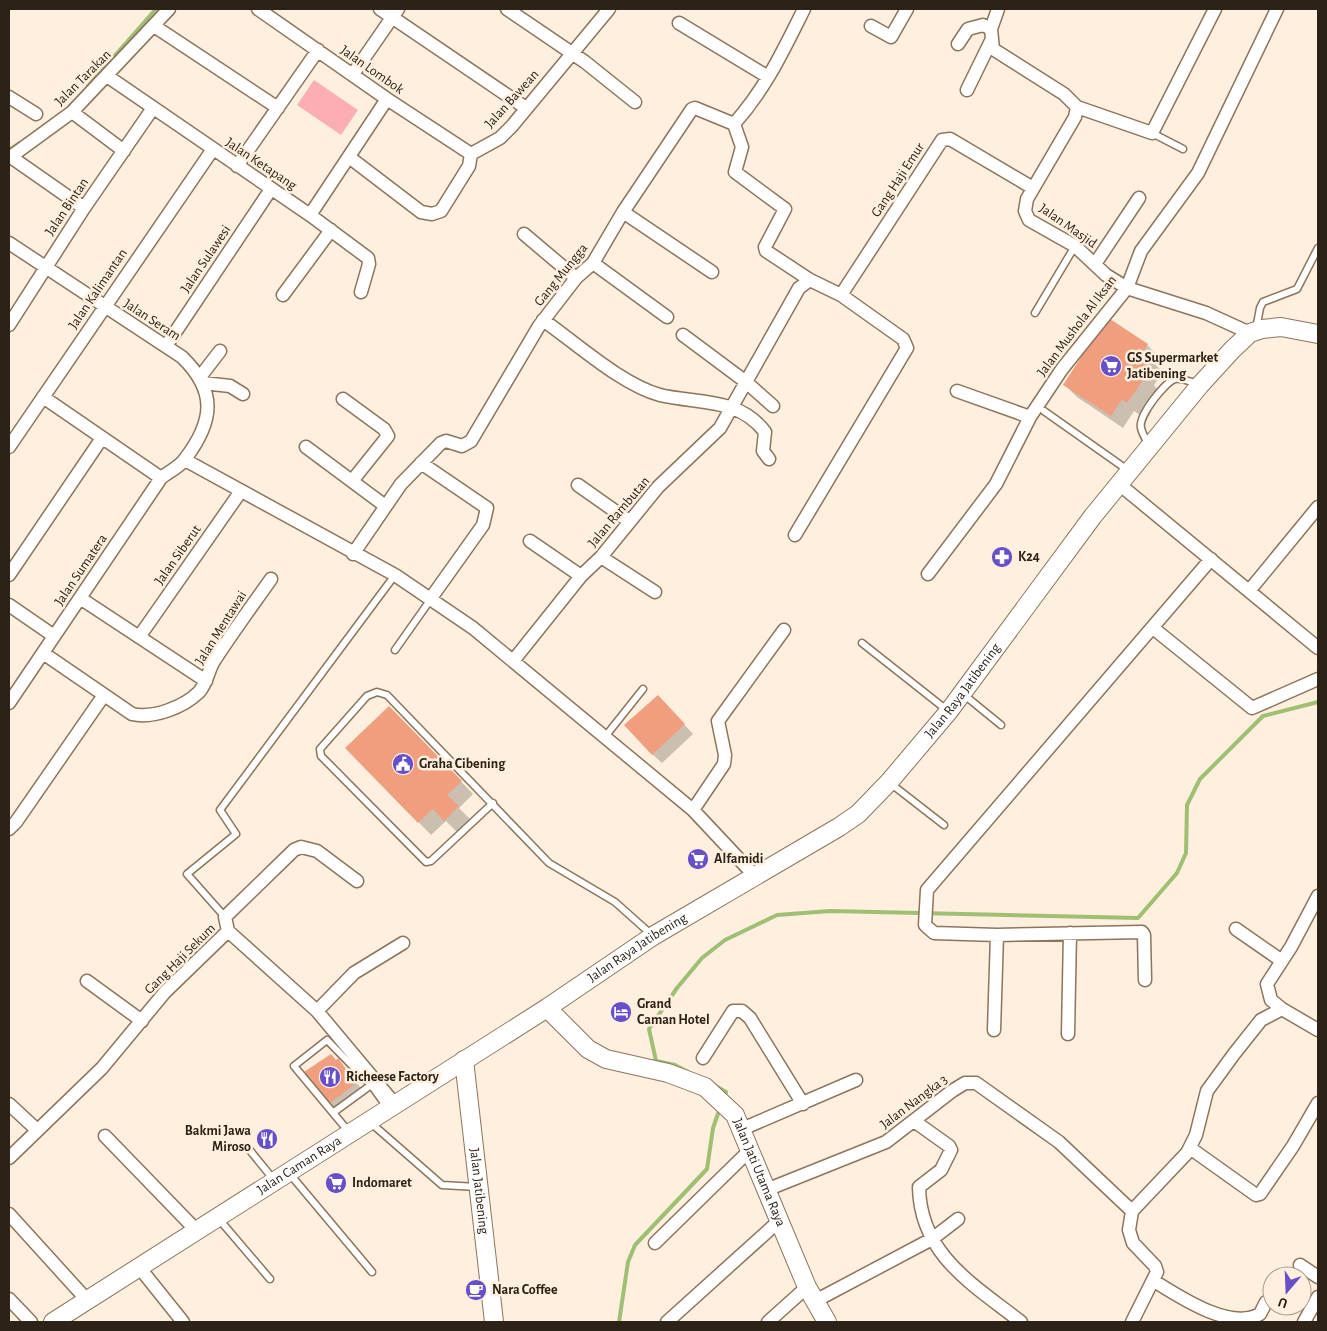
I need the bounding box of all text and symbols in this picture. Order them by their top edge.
street label: Jalan Lombok [338,43,407,97]
street label: Jalan Tarakan [52,47,114,109]
street label: Jalan Bawean [482,67,542,131]
street label: Jalan Ketapang [223,135,299,193]
street label: Gang Haji Emur [869,140,927,220]
street label: Jalan Bintan [43,176,91,238]
street label: Jalan Masjid [1037,201,1099,251]
street label: Jalan Sulawesi [178,223,234,295]
street label: Gang Mungga [532,241,591,309]
street label: Jalan Kalimantan [66,246,130,332]
street label: Jalan Mushola Al Iksan [1035,273,1119,379]
street label: Jalan Seram [121,297,183,343]
place label: GS Supermarket Jatibening [1127,351,1218,381]
supermarket icon: GS Supermarket Jatibening [1099,354,1123,378]
street label: Jalan Rambutan [586,474,652,550]
street label: Jalan Siberut [152,522,204,588]
street label: Jalan Sumatera [52,531,110,608]
pharmacy icon: K24 [990,545,1014,569]
place label: K24 [1018,550,1040,564]
street label: Jalan Mentawai [193,589,249,667]
street label: Jalan Raya Jatibening [922,641,1003,741]
public building icon: Graha Cibening [391,752,415,776]
place label: Graha Cibening [419,757,506,771]
supermarket icon: Alfamidi [686,847,710,871]
place label: Alfamidi [714,852,763,866]
street label: Jalan Raya Jatibening [585,911,689,985]
street label: Gang Haji Sekum [142,921,218,997]
place label: Grand Caman Hotel [637,997,710,1027]
hotel icon: Grand Caman Hotel [609,1000,633,1024]
restaurant icon: Richeese Factory [318,1065,342,1089]
place label: Richeese Factory [346,1070,440,1084]
street label: Jalan Nangka 3 [878,1072,950,1132]
street label: Jalan Jati Utama Raya [730,1116,788,1229]
place label: Bakmi Jawa Miroso [185,1124,251,1154]
restaurant icon: Bakmi Jawa Miroso [255,1127,279,1151]
street label: Jalan Caman Raya [255,1133,344,1197]
street label: Jalan Jatibening [467,1147,491,1235]
supermarket icon: Indomaret [324,1171,348,1195]
place label: Indomaret [352,1176,412,1190]
north arrow [1262,1266,1312,1316]
cafe icon: Nara Coffee [464,1278,488,1302]
place label: Nara Coffee [492,1283,558,1297]
text: U [1277,1294,1290,1310]

